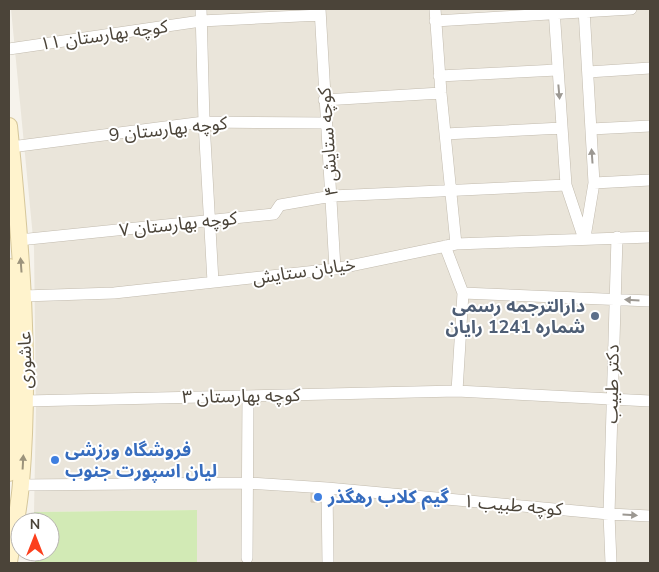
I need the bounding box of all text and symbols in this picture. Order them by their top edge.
street label: کوچه بهارستان ۱۱ [39,14,170,56]
one-way arrow [555,85,563,101]
street label: کوچه ستایش ۴ [312,86,344,197]
street label: کوچه بهارستان 9 [108,111,229,147]
one-way arrow [588,148,596,164]
street label: کوچه بهارستان ۷ [118,206,239,242]
street label: خیابان ستایش [251,252,357,290]
one-way arrow [17,257,25,273]
place label: دارالترجمه رسمی شماره 1241 رایان [446,294,585,339]
one-way arrow [624,296,640,304]
marker: دارالترجمه رسمی شماره 1241 رایان [589,310,601,322]
street label: عاشوری [13,331,37,389]
street label: دکتر طبیب [599,344,625,424]
street label: کوچه بهارستان ۳ [182,383,301,409]
place label: فروشگاه ورزشی لیان اسپورت جنوب [65,438,217,483]
one-way arrow [19,454,27,470]
marker: فروشگاه ورزشی لیان اسپورت جنوب [49,454,61,466]
place label: گیم کلاب رهگذر [327,485,450,510]
street label: کوچه طبیب ۱ [462,489,564,521]
marker: گیم کلاب رهگذر [312,491,324,503]
one-way arrow [622,511,638,519]
north arrow [10,512,60,562]
text: N [30,515,40,534]

